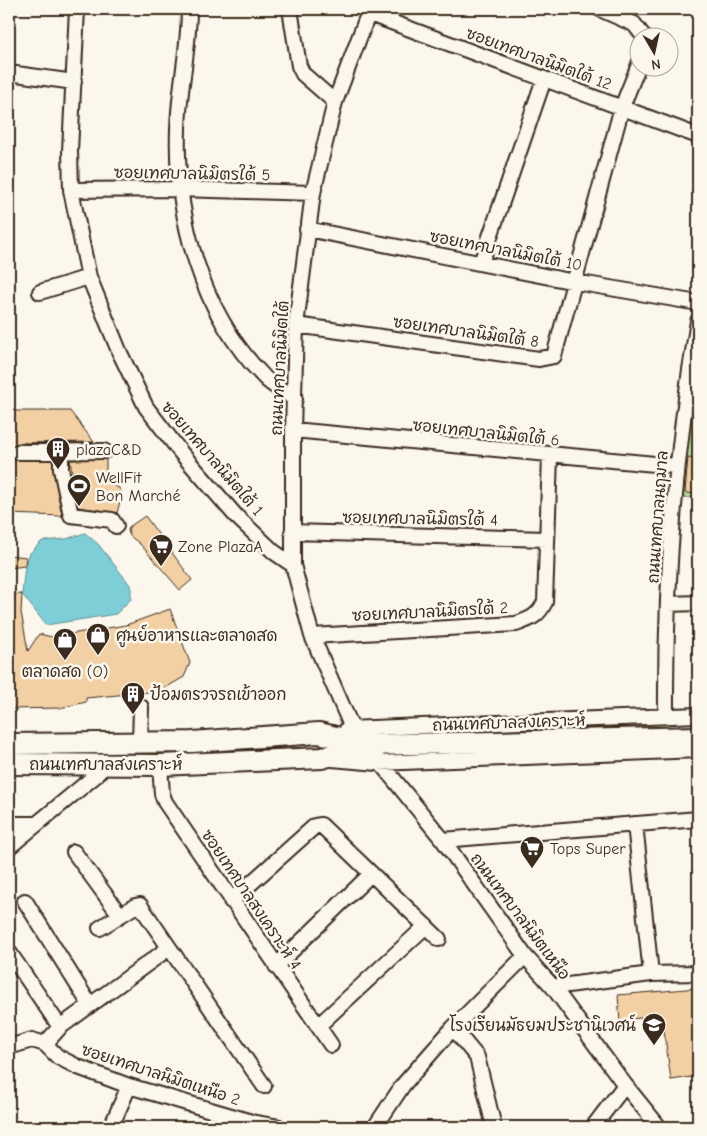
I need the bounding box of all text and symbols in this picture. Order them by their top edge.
street label: ซอยเทศบาลนิมิตใต้ 12 [463,21,615,94]
north arrow [630,28,680,78]
text: N [650,55,662,73]
street label: ซอยเทศบาลนิมิตรใต้ 5 [114,161,270,184]
street label: ซอยเทศบาลนิมิตใต้ 10 [428,224,584,275]
street label: ถนนเทศบาลนิมิตใต้ [264,300,293,436]
street label: ซอยเทศบาลนิมิตใต้ 8 [392,310,540,351]
street label: ซอยเทศบาลนิมิตใต้ 1 [158,396,269,519]
street label: ซอยเทศบาลนิมิตใต้ 6 [412,413,561,450]
building icon: plazaC&D [45,436,71,470]
place label: plazaC&D [76,441,141,459]
street label: ถนนเทศบาลนฤมาล [644,450,674,584]
place label: WellFit Bon Marché [96,469,180,505]
sports icon: WellFit Bon Marché [66,473,92,507]
street label: ซอยเทศบาลนิมิตรใต้ 4 [342,506,498,529]
supermarket icon: Zone PlazaA [148,533,174,567]
place label: Zone PlazaA [178,538,263,556]
street label: ซอยเทศบาลนิมิตรใต้ 2 [351,596,509,625]
shop icon: ศูนย์อาหารและตลาดสด [85,622,111,656]
place label: ศูนย์อาหารและตลาดสด [116,624,277,648]
shop icon: ตลาดสด (O) [52,627,78,661]
place label: ตลาดสด (O) [22,663,108,681]
building icon: ป้อมตรวจรถเข้าออก [120,681,146,715]
place label: ป้อมตรวจรถเข้าออก [150,684,287,704]
street label: ถนนเทศบาลสงเคราะห์ [432,708,586,735]
street label: ถนนเทศบาลสงเคราะห์ [29,753,183,774]
street label: ซอยเทศบาลสงเคราะห์ 4 [198,825,307,973]
supermarket icon: Tops Super [519,835,545,869]
place label: Tops Super [550,840,626,858]
street label: ถนนเทศบาลนิมิตเหนือ [467,848,576,983]
school or university icon: โรงเรียนมัธยมประชานิเวศน์ [641,1012,667,1046]
place label: โรงเรียนมัธยมประชานิเวศน์ [449,1014,636,1035]
street label: ซอยเทศบาลนิมิตเหนือ 2 [79,1038,243,1109]

